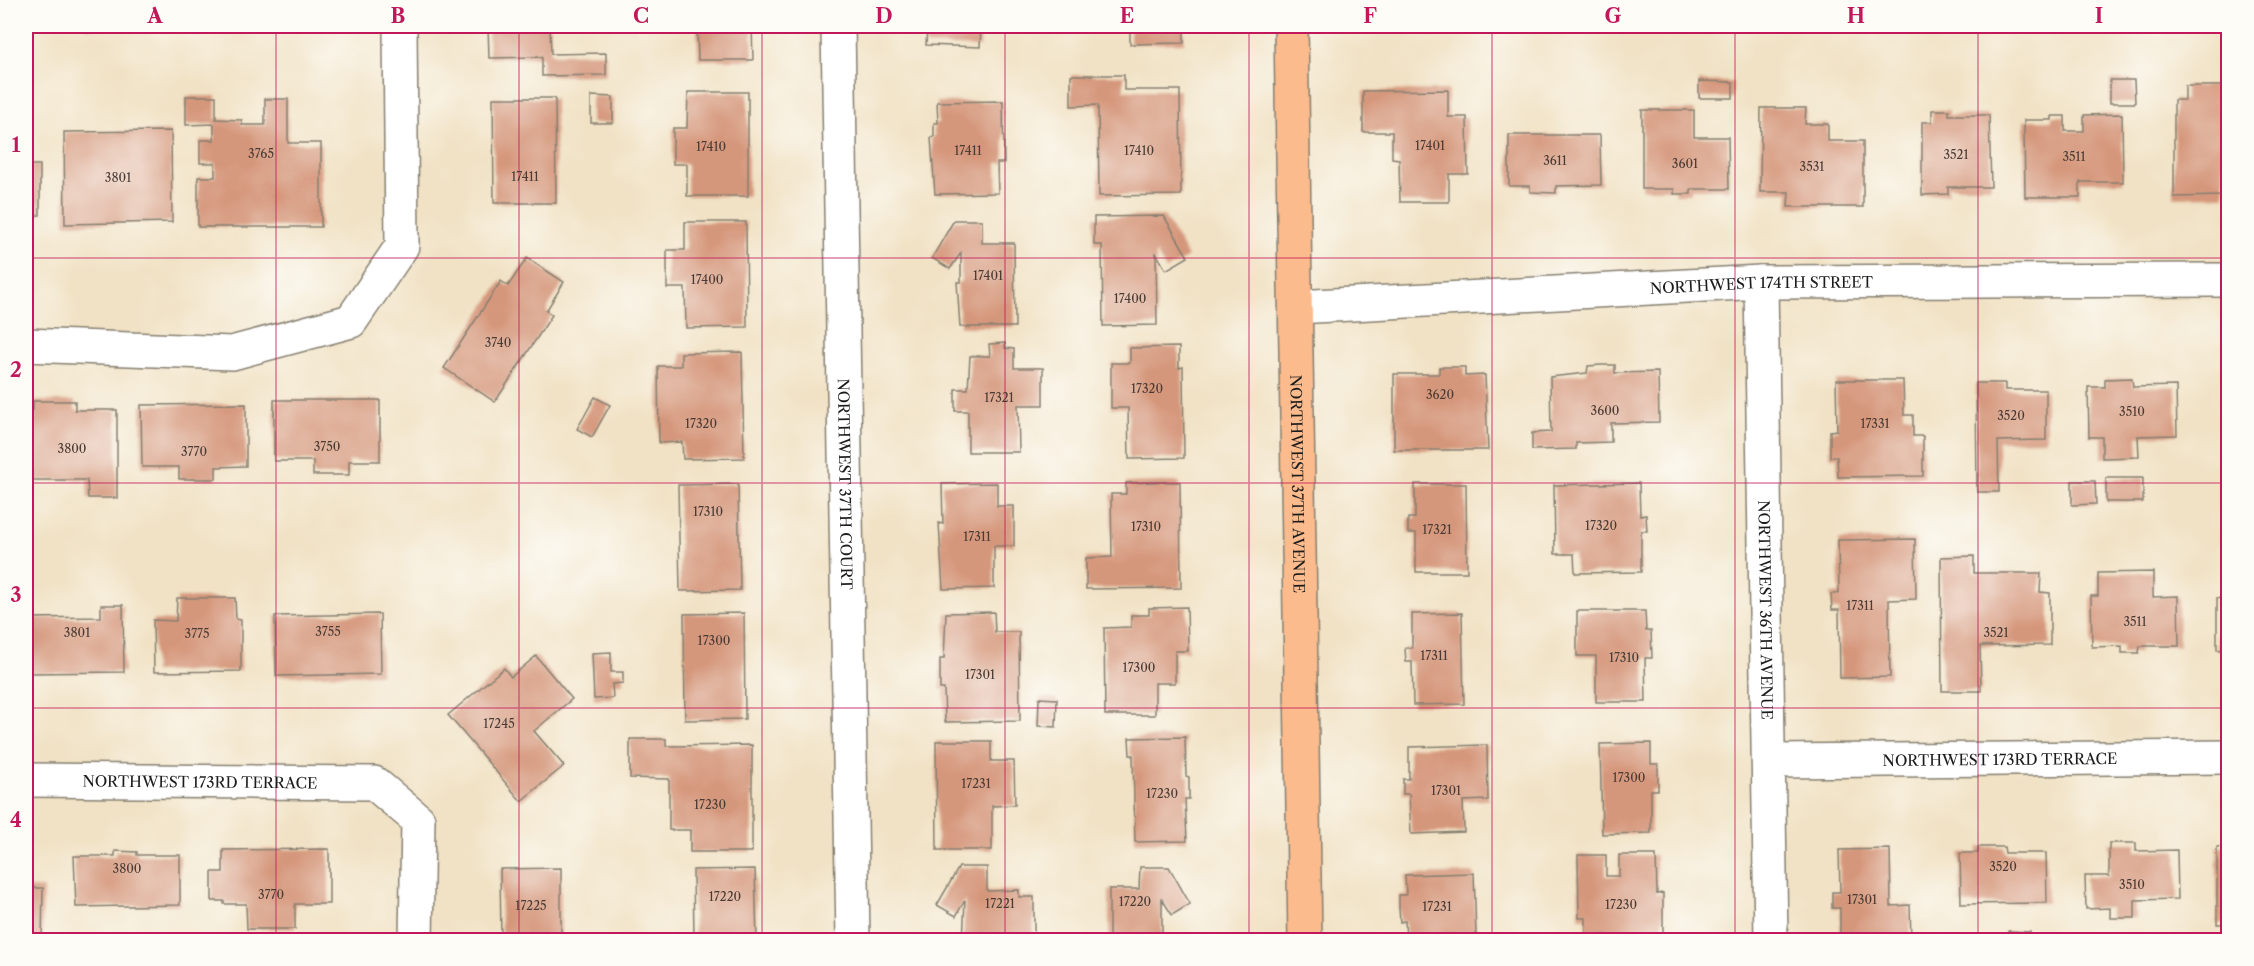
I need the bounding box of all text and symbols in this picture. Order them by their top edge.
text: A [146,4,163,28]
text: B [391,4,406,28]
text: C [633,4,649,28]
text: D [875,4,893,28]
text: E [1120,4,1134,28]
text: F [1363,4,1377,28]
text: G [1605,4,1622,28]
text: H [1847,4,1865,28]
text: I [2095,4,2103,28]
text: 1 [12,133,21,157]
house number: 17401 [1415,138,1445,153]
house number: 17410 [696,139,726,154]
house number: 17411 [954,143,982,158]
house number: 17410 [1124,143,1154,158]
house number: 3765 [248,146,274,161]
house number: 3521 [1943,147,1969,162]
house number: 3511 [2062,149,2086,164]
house number: 3611 [1543,153,1567,168]
house number: 3601 [1672,156,1698,171]
house number: 3531 [1800,159,1824,174]
house number: 17411 [511,169,539,184]
house number: 3801 [105,170,131,185]
house number: 17401 [973,268,1003,283]
house number: 17400 [691,272,723,287]
street label: NORTHWEST 174TH STREET [1649,272,1874,297]
house number: 17400 [1114,291,1146,306]
house number: 3740 [485,335,511,350]
text: 2 [10,358,22,382]
street label: NORTHWEST 37TH AVENUE [1287,375,1309,593]
street label: NORTHWEST 37TH COURT [834,378,857,590]
house number: 17320 [1131,381,1163,396]
house number: 3620 [1426,387,1454,402]
house number: 17321 [984,390,1014,405]
house number: 3600 [1591,403,1619,418]
house number: 3510 [2119,404,2145,419]
house number: 3520 [1997,408,2025,423]
house number: 17320 [685,416,717,431]
house number: 17331 [1860,416,1890,431]
house number: 3750 [314,439,340,454]
house number: 3800 [58,441,86,456]
house number: 3770 [181,444,207,459]
street label: NORTHWEST 36TH AVENUE [1755,500,1777,720]
house number: 17310 [693,504,723,519]
house number: 17320 [1585,518,1617,533]
house number: 17310 [1131,519,1161,534]
house number: 17321 [1422,522,1452,537]
house number: 17311 [963,529,991,544]
text: 3 [10,583,22,607]
house number: 17311 [1846,598,1874,613]
house number: 3511 [2123,614,2147,629]
house number: 3755 [315,624,341,639]
house number: 3801 [64,625,90,640]
house number: 3521 [1983,625,2009,640]
house number: 3775 [185,626,209,641]
house number: 17300 [698,633,730,648]
house number: 17311 [1420,648,1448,663]
house number: 17310 [1609,650,1639,665]
house number: 17300 [1123,660,1155,675]
house number: 17301 [965,667,995,682]
house number: 17245 [483,716,515,731]
street label: NORTHWEST 173RD TERRACE [1882,748,2117,770]
house number: 17300 [1613,770,1645,785]
street label: NORTHWEST 173RD TERRACE [82,771,317,792]
house number: 17231 [961,776,991,791]
house number: 17301 [1431,783,1461,798]
house number: 17230 [1146,786,1178,801]
house number: 17230 [694,797,726,812]
text: 4 [10,808,22,832]
house number: 3520 [1989,859,2017,874]
house number: 3800 [113,861,141,876]
house number: 3510 [2119,877,2145,892]
house number: 3770 [258,887,284,902]
house number: 17220 [709,889,741,904]
house number: 17301 [1847,892,1877,907]
house number: 17220 [1119,894,1151,909]
house number: 17221 [985,896,1015,911]
house number: 17230 [1605,897,1637,912]
house number: 17225 [515,898,547,913]
house number: 17231 [1422,899,1452,914]

